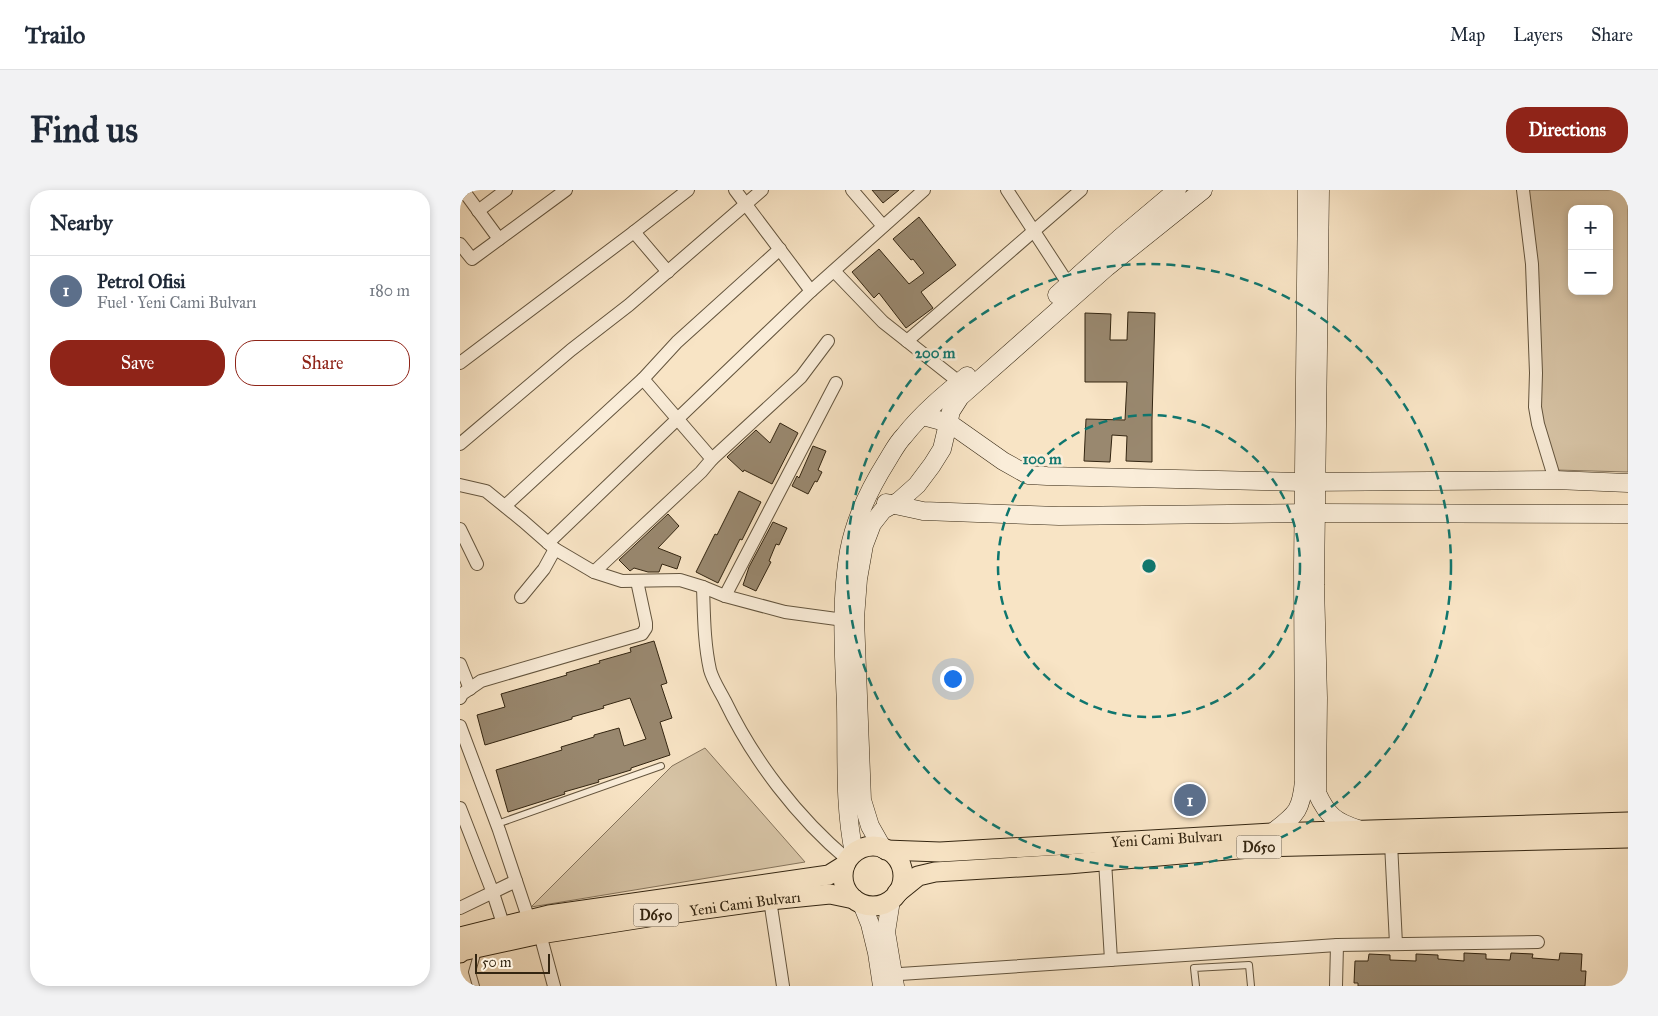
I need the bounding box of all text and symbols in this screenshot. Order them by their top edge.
text: Trailo [25,20,85,50]
text: Map [1450,24,1485,46]
text: Layers [1513,24,1563,46]
text: Share [1591,24,1633,46]
button: Directions [1506,107,1628,153]
text: Find us [30,109,138,152]
map controls [1568,205,1613,295]
button: + [1568,205,1613,250]
text: Nearby [50,210,113,236]
button: − [1568,250,1613,295]
text: Petrol Ofisi [97,270,186,293]
text: 1 [63,281,69,300]
text: 180 m [369,281,410,300]
text: Fuel · Yeni Cami Bulvarı [97,293,256,312]
button: Save [50,340,225,386]
button: Share [235,340,410,386]
text: 200 m [915,344,956,362]
text: 100 m [1022,450,1062,468]
centre of rings [1140,557,1158,575]
your location [940,666,966,692]
pin: 1 [1174,781,1206,819]
street label: Yeni Cami Bulvarı [1110,827,1223,851]
road number: D650 [1236,836,1282,859]
street label: Yeni Cami Bulvarı [688,888,802,920]
road number: D650 [634,904,678,926]
scale bar [475,951,550,974]
text: 50 m [482,954,511,971]

